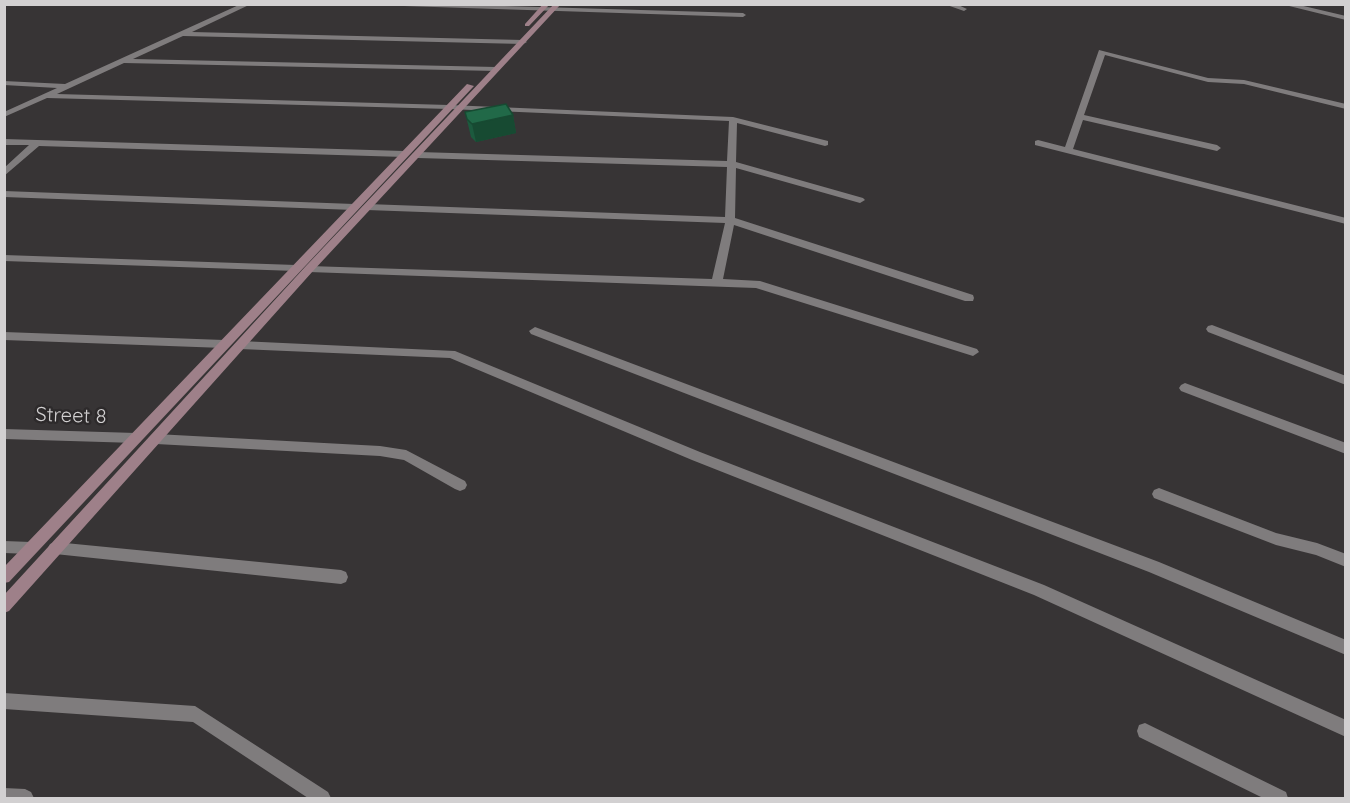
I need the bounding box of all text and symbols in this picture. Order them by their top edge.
street label: Street 8 [35,403,107,429]

